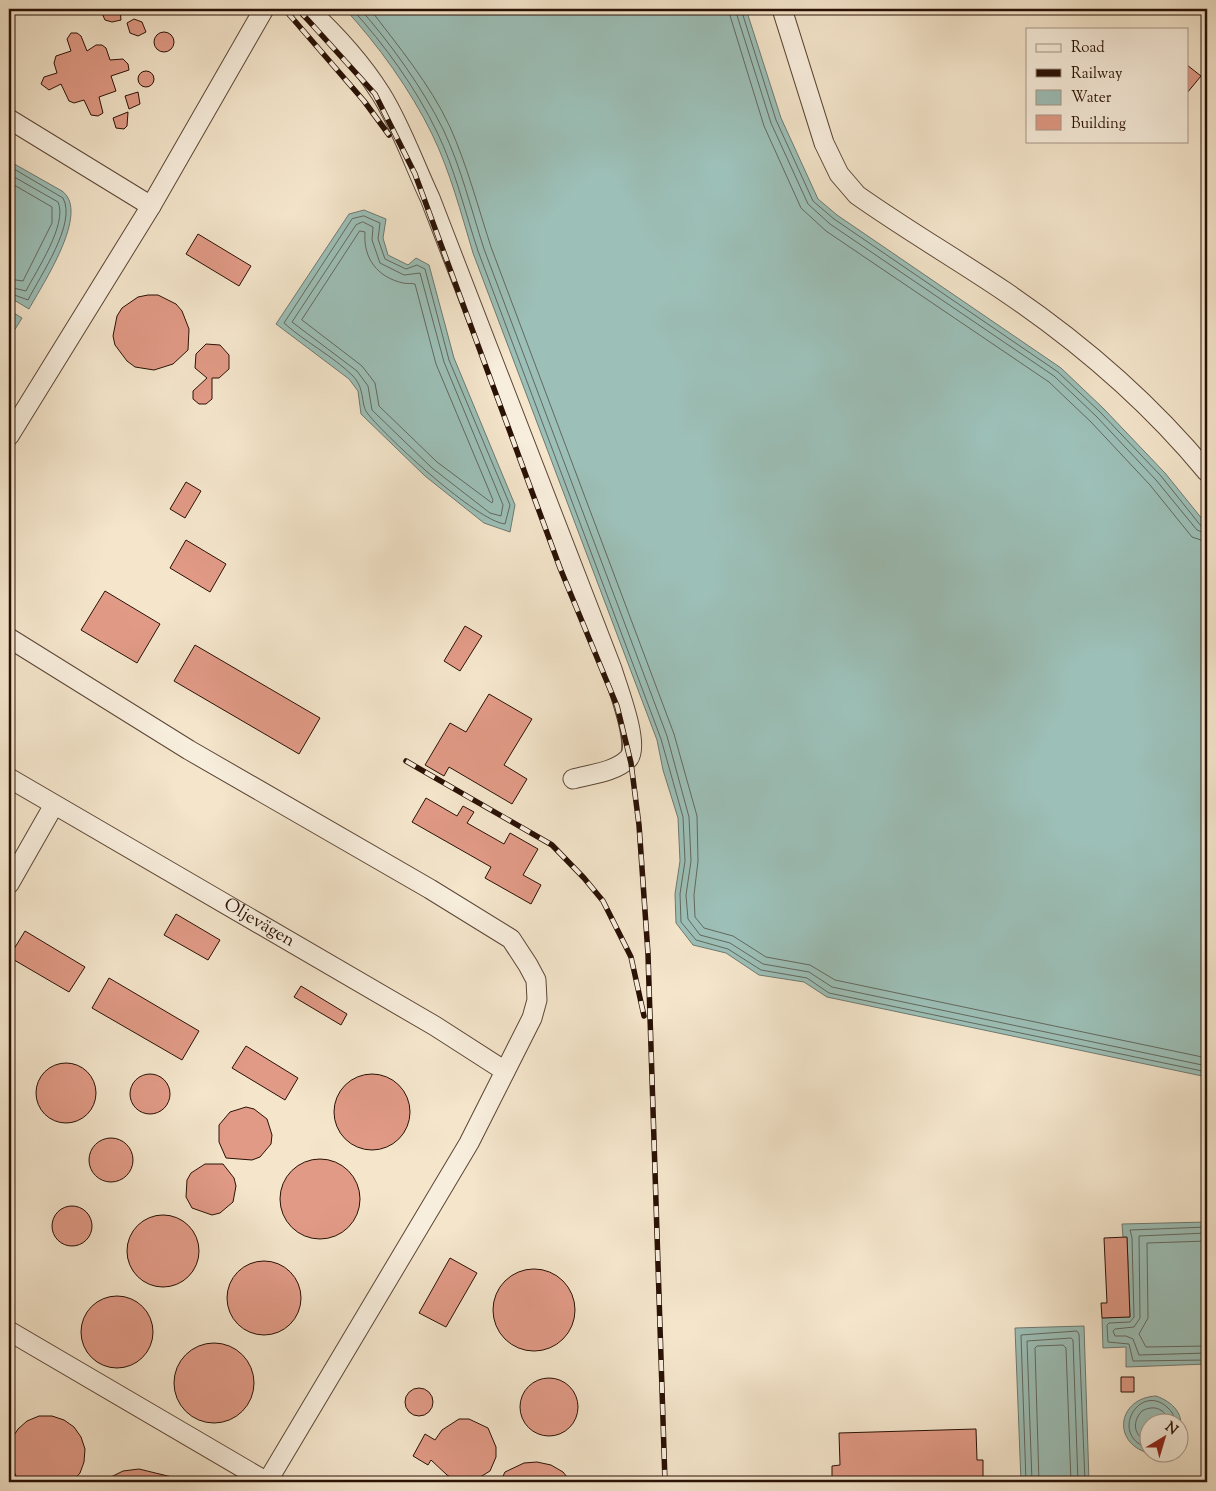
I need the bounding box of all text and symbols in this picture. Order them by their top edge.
legend [1026,28,1188,142]
text: Road [1071,38,1105,59]
text: Railway [1071,64,1123,85]
text: Water [1071,88,1112,109]
text: Building [1071,114,1126,135]
street label: Oljevägen [218,892,300,955]
north arrow [1138,1414,1188,1464]
text: N [1160,1418,1181,1441]

